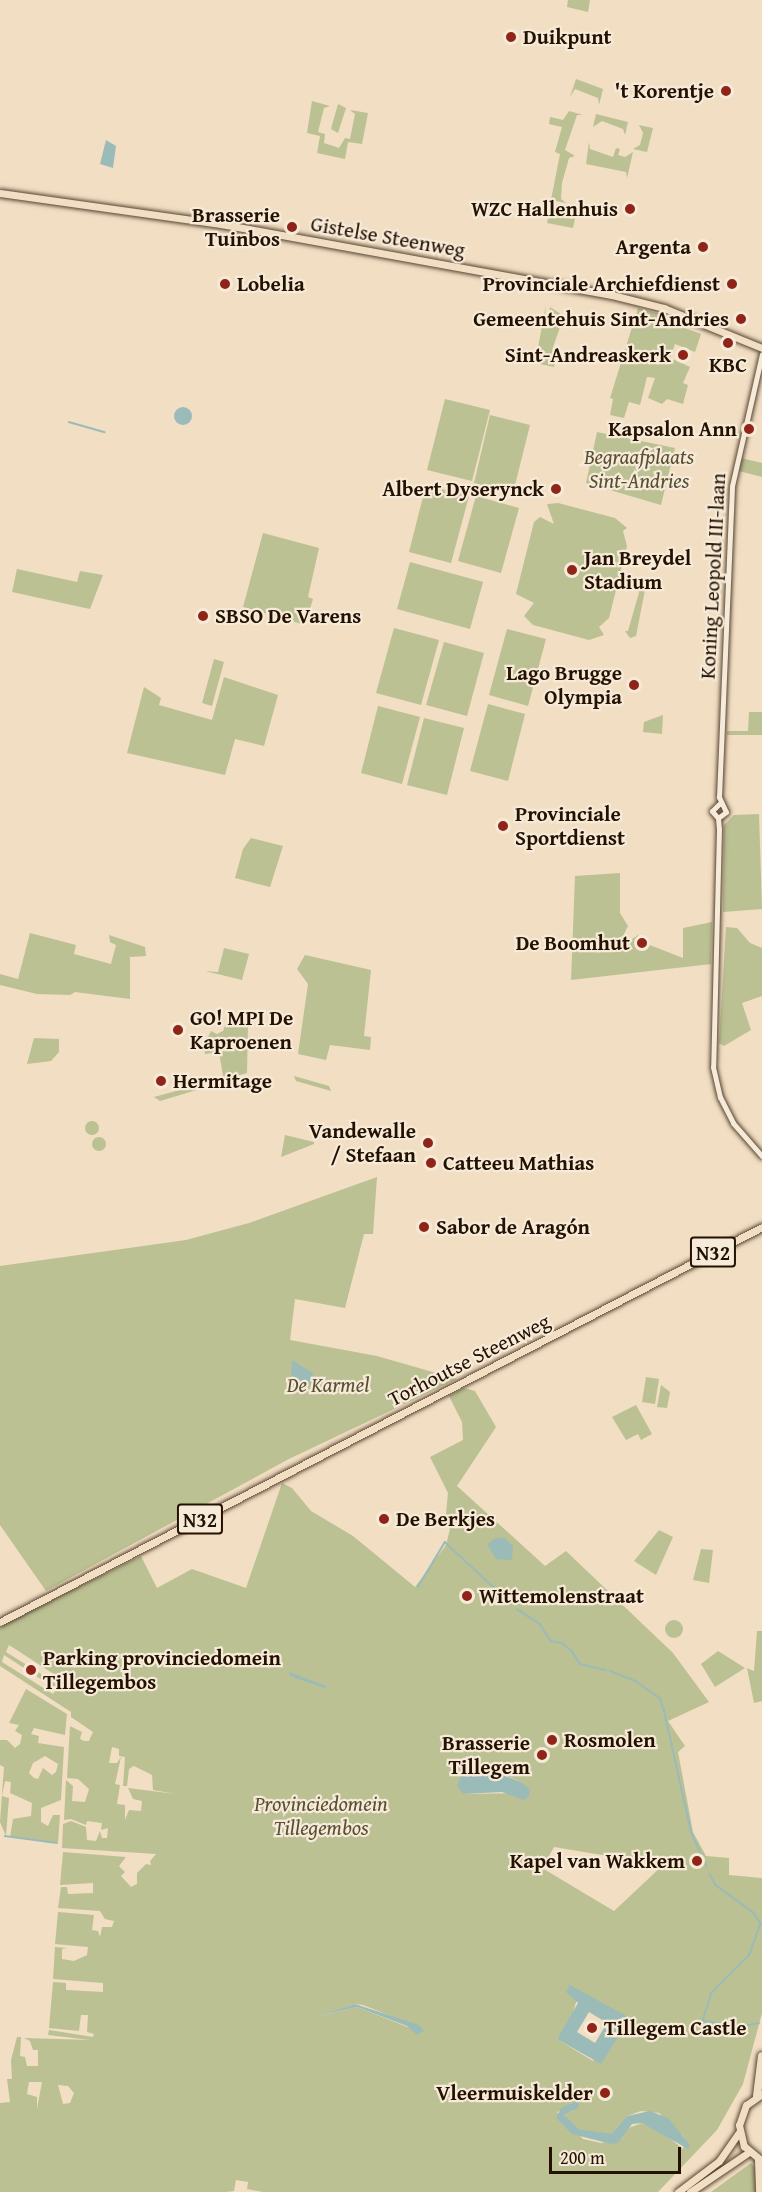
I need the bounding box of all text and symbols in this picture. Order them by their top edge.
place label: Duikpunt [523,24,612,50]
marker: Duikpunt [504,30,518,44]
place label: 't Korentje [615,78,714,104]
marker: 't Korentje [719,84,733,98]
place label: WZC Hallenhuis [471,196,618,222]
place label: Brasserie Tuinbos [192,202,280,252]
marker: WZC Hallenhuis [623,202,637,216]
street label: Gistelse Steenweg [309,211,467,263]
marker: Brasserie Tuinbos [285,220,299,234]
place label: Argenta [615,234,691,260]
marker: Argenta [696,240,710,254]
place label: Lobelia [237,271,305,297]
place label: Provinciale Archiefdienst [483,271,720,297]
marker: Lobelia [218,277,232,291]
marker: Provinciale Archiefdienst [725,277,739,291]
place label: Gemeentehuis Sint-Andries [473,306,729,332]
marker: Gemeentehuis Sint-Andries [734,312,748,326]
marker: KBC [721,336,735,350]
place label: Sint-Andreaskerk [505,342,671,368]
marker: Sint-Andreaskerk [676,348,690,362]
place label: KBC [709,352,747,378]
place label: Kapsalon Ann [608,416,737,442]
marker: Kapsalon Ann [742,422,756,436]
park label: Begraafplaats Sint-Andries [584,444,694,494]
street label: Koning Leopold III-laan [695,472,731,680]
place label: Albert Dyserynck [382,476,544,502]
marker: Albert Dyserynck [549,482,563,496]
place label: Jan Breydel Stadium [584,545,691,595]
marker: Jan Breydel Stadium [565,563,579,577]
place label: SBSO De Varens [215,603,361,629]
marker: SBSO De Varens [196,609,210,623]
place label: Lago Brugge Olympia [506,660,622,710]
marker: Lago Brugge Olympia [627,678,641,692]
place label: Provinciale Sportdienst [515,801,625,851]
marker: Provinciale Sportdienst [496,819,510,833]
place label: De Boomhut [516,930,630,956]
marker: De Boomhut [635,936,649,950]
place label: GO! MPI De Kaproenen [190,1005,293,1055]
marker: GO! MPI De Kaproenen [171,1023,185,1037]
place label: Hermitage [173,1068,272,1094]
marker: Hermitage [154,1074,168,1088]
place label: Vandewalle / Stefaan [309,1118,416,1168]
marker: Vandewalle / Stefaan [421,1136,435,1150]
place label: Catteeu Mathias [443,1150,594,1176]
marker: Catteeu Mathias [424,1156,438,1170]
place label: Sabor de Aragón [436,1214,590,1240]
marker: Sabor de Aragón [417,1220,431,1234]
road number: N32 [689,1235,737,1269]
street label: Torhoutse Steenweg [384,1308,554,1412]
park label: De Karmel [287,1372,369,1398]
road number: N32 [176,1502,224,1536]
place label: De Berkjes [396,1506,495,1532]
marker: De Berkjes [377,1512,391,1526]
place label: Wittemolenstraat [479,1583,644,1609]
marker: Wittemolenstraat [460,1589,474,1603]
place label: Parking provinciedomein Tillegembos [43,1645,281,1695]
marker: Parking provinciedomein Tillegembos [24,1663,38,1677]
place label: Rosmolen [564,1727,656,1753]
place label: Brasserie Tillegem [442,1730,530,1780]
marker: Rosmolen [545,1733,559,1747]
marker: Brasserie Tillegem [535,1748,549,1762]
park label: Provinciedomein Tillegembos [254,1791,388,1841]
place label: Kapel van Wakkem [510,1848,685,1874]
marker: Kapel van Wakkem [690,1854,704,1868]
place label: Tillegem Castle [604,2015,747,2041]
marker: Tillegem Castle [585,2021,599,2035]
place label: Vleermuiskelder [436,2080,593,2106]
marker: Vleermuiskelder [598,2086,612,2100]
scale bar [552,2135,684,2173]
text: 200 m [560,2144,605,2171]

